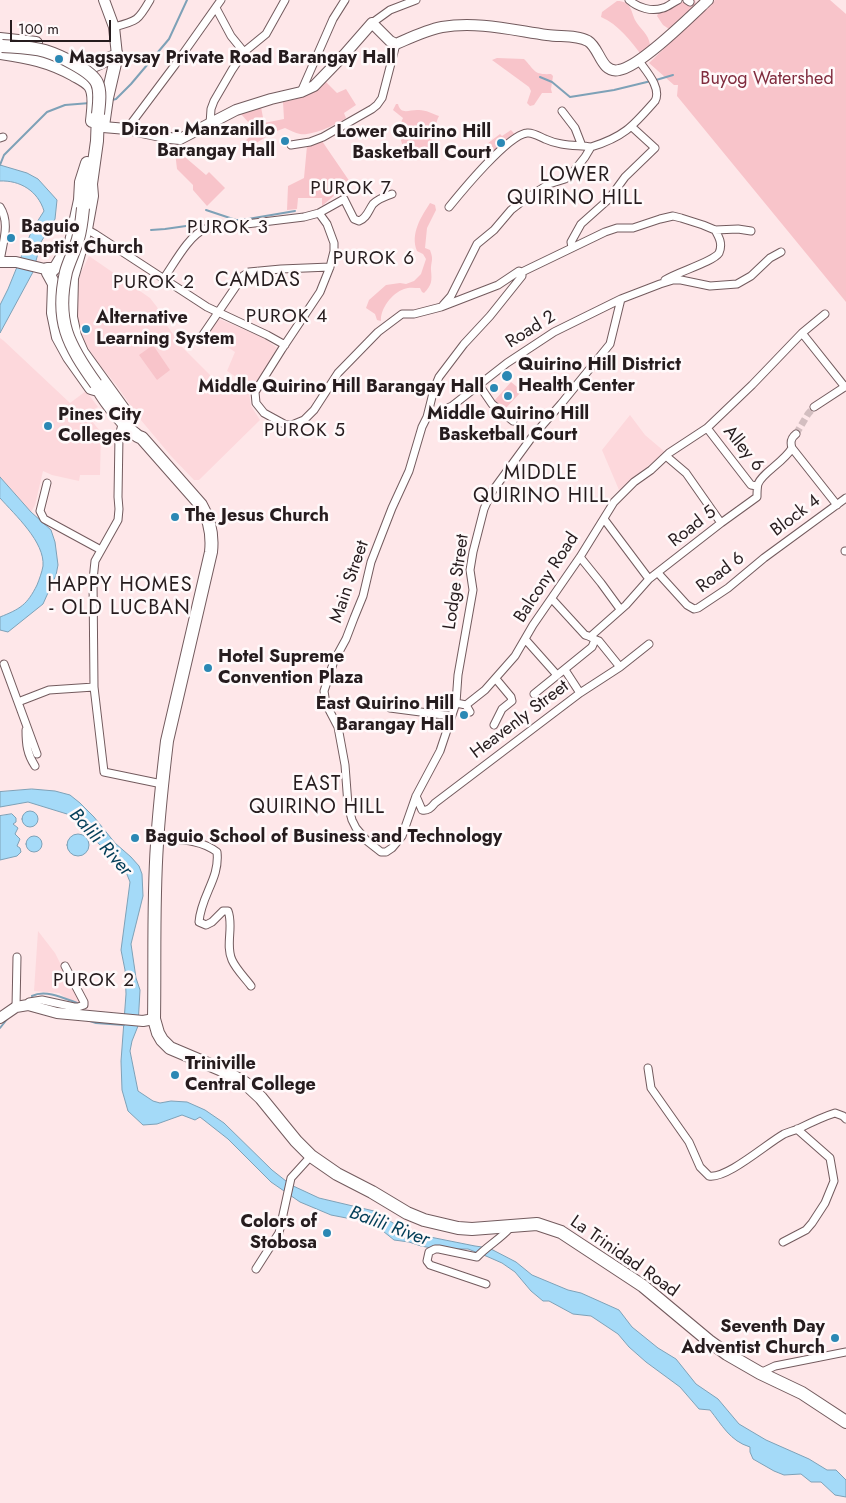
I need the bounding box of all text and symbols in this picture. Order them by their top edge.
scale bar [12,10,114,42]
text: 100 m [18,18,59,40]
place label: Magsaysay Private Road Barangay Hall [69,48,396,70]
marker: Magsaysay Private Road Barangay Hall [53,53,65,65]
park label: Buyog Watershed [700,69,834,91]
place label: Dizon - Manzanillo Barangay Hall [121,120,275,162]
place label: Lower Quirino Hill Basketball Court [336,122,491,164]
marker: Dizon - Manzanillo Barangay Hall [279,135,291,147]
marker: Lower Quirino Hill Basketball Court [495,137,507,149]
district label: LOWER QUIRINO HILL [506,164,644,211]
district label: PUROK 7 [309,178,393,200]
place label: Baguio Baptist Church [21,217,143,260]
district label: PUROK 3 [186,217,270,239]
marker: Baguio Baptist Church [5,232,17,244]
district label: PUROK 6 [332,248,416,270]
district label: CAMDAS [214,269,302,293]
district label: PUROK 2 [112,272,196,294]
district label: PUROK 4 [245,306,329,328]
street label: Road 2 [502,306,560,354]
place label: Alternative Learning System [96,308,235,350]
marker: Alternative Learning System [80,323,92,335]
place label: Quirino Hill District Health Center [518,355,681,398]
marker: Quirino Hill District Health Center [500,369,514,383]
place label: Middle Quirino Hill Barangay Hall [198,377,484,399]
marker: Middle Quirino Hill Barangay Hall [488,382,500,394]
marker: Middle Quirino Hill Basketball Court [502,390,514,402]
place label: Middle Quirino Hill Basketball Court [427,404,589,446]
place label: Pines City Colleges [58,405,141,448]
marker: Pines City Colleges [42,420,54,432]
district label: PUROK 5 [263,420,347,442]
street label: Alley 6 [718,422,768,476]
district label: MIDDLE QUIRINO HILL [472,462,610,509]
street label: Block 4 [767,490,825,542]
street label: Road 5 [665,502,721,552]
place label: The Jesus Church [185,506,329,528]
marker: The Jesus Church [169,511,181,523]
street label: Balcony Road [510,529,584,627]
street label: Lodge Street [440,533,474,631]
street label: Main Street [326,538,374,626]
street label: Road 6 [693,548,749,598]
district label: HAPPY HOMES - OLD LUCBAN [46,574,194,621]
place label: Hotel Supreme Convention Plaza [218,647,363,690]
marker: Hotel Supreme Convention Plaza [202,662,214,674]
street label: Heavenly Street [467,676,573,764]
place label: East Quirino Hill Barangay Hall [316,694,454,736]
marker: East Quirino Hill Barangay Hall [458,709,470,721]
district label: EAST QUIRINO HILL [248,773,386,820]
water label: Balili River [64,804,136,882]
place label: Baguio School of Business and Technology [145,827,502,849]
marker: Baguio School of Business and Technology [129,832,141,844]
district label: PUROK 2 [52,970,136,992]
place label: Triniville Central College [185,1054,316,1096]
marker: Triniville Central College [169,1069,181,1081]
water label: Balili River [346,1202,432,1252]
place label: Colors of Stobosa [240,1212,317,1254]
street label: La Trinidad Road [566,1212,682,1302]
marker: Colors of Stobosa [321,1227,333,1239]
place label: Seventh Day Adventist Church [681,1317,825,1360]
marker: Seventh Day Adventist Church [829,1332,841,1344]

